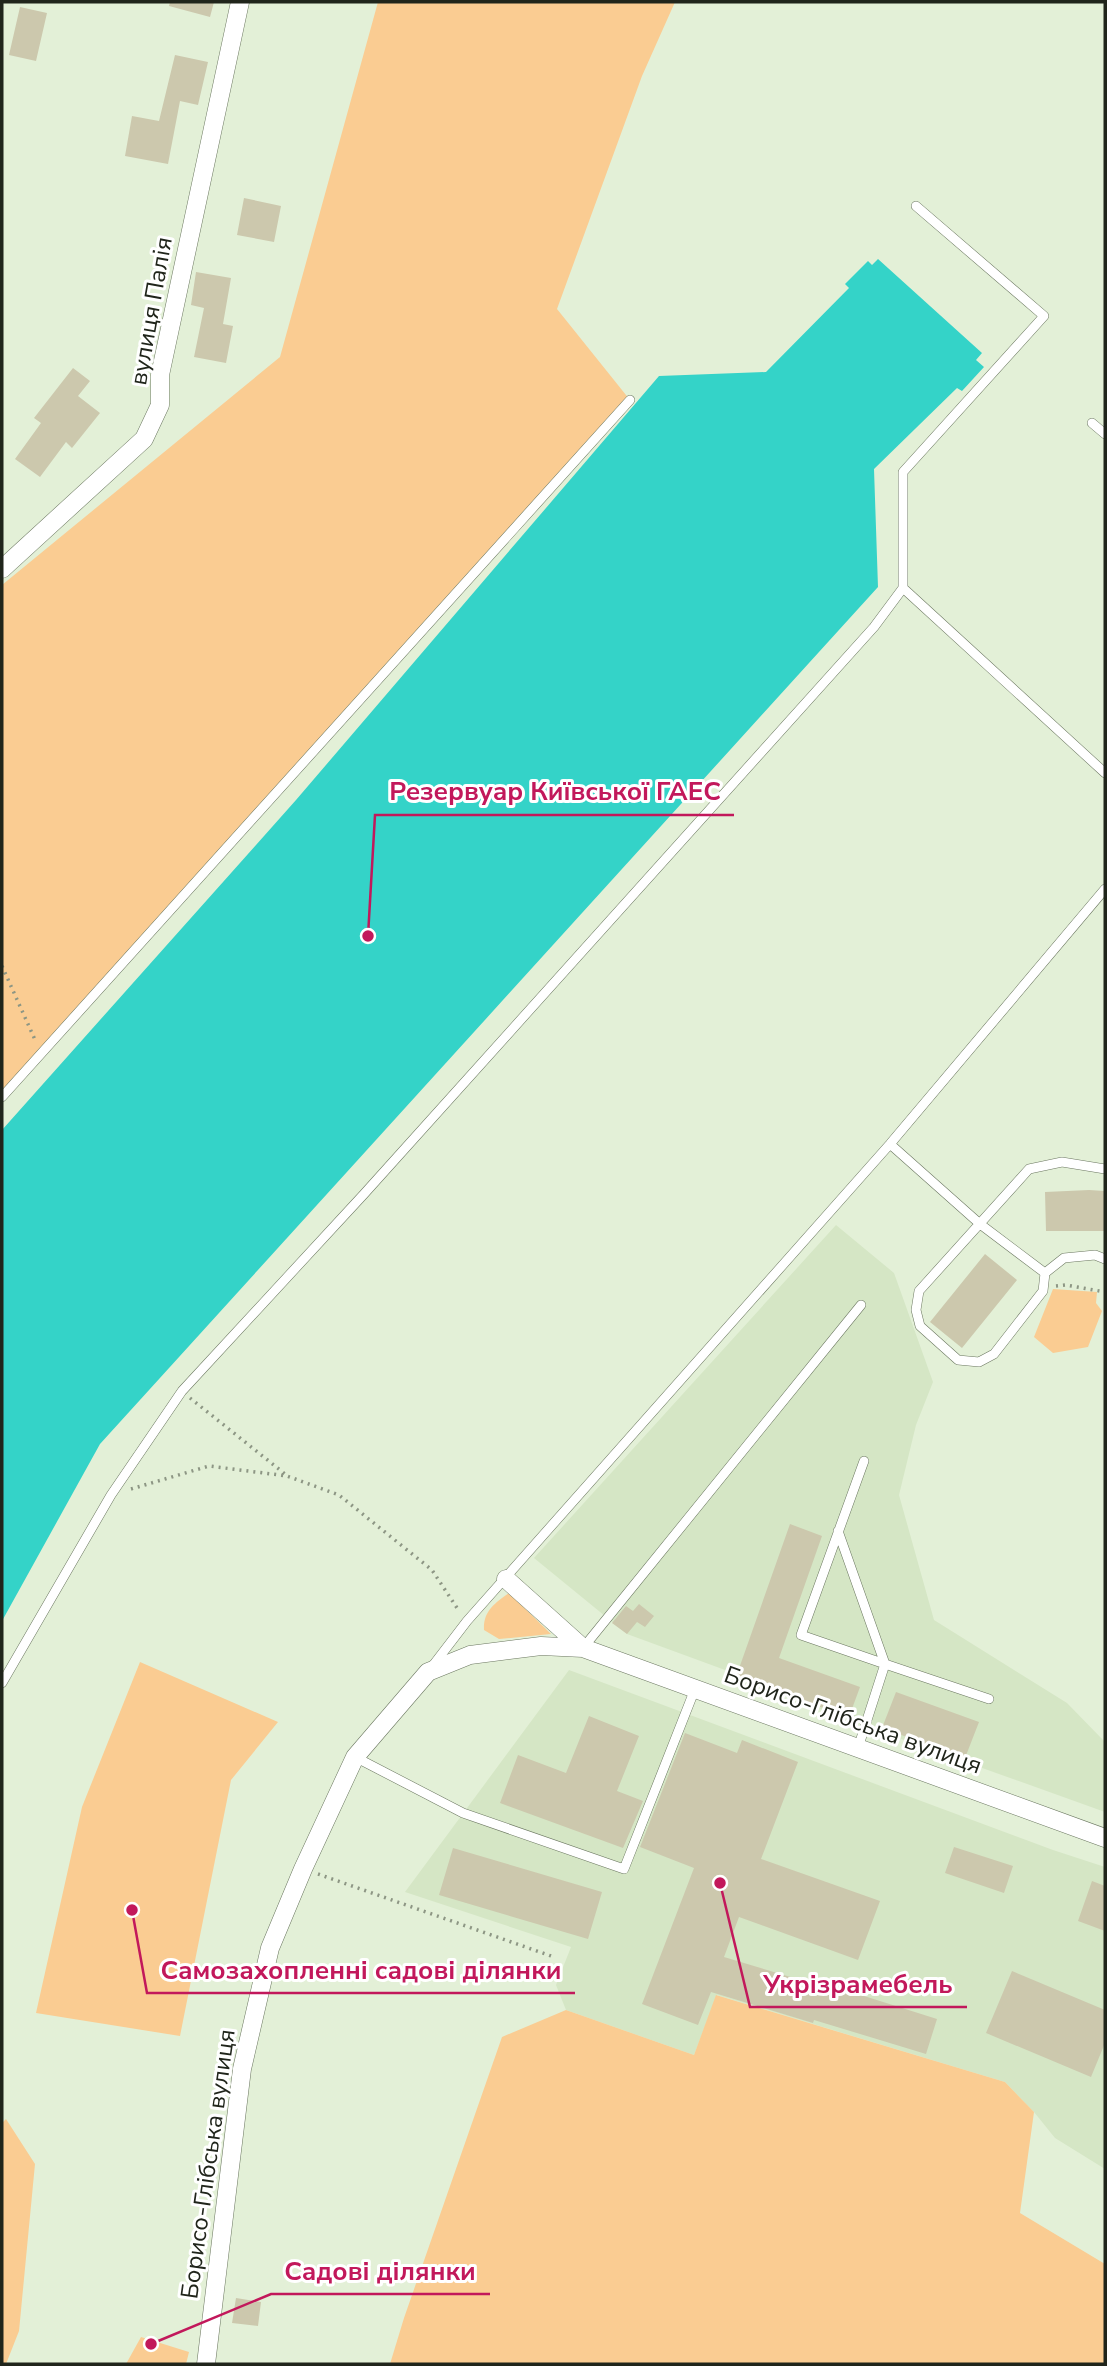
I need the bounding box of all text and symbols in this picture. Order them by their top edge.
street label: вулиця Палія [122,234,180,388]
callout: Резервуар Київської ГАЕС [375,768,734,815]
text: Резервуар Київської ГАЕС [389,774,721,809]
street label: Борисо-Глібська вулиця [720,1658,986,1782]
callout: Самозахопленні садові ділянки [147,1946,575,1993]
text: Самозахопленні садові ділянки [161,1953,561,1988]
callout: Укрізрамебель [750,1960,967,2007]
text: Укрізрамебель [762,1967,953,2002]
street label: Борисо-Глібська вулиця [173,2027,243,2301]
callout: Садові ділянки [271,2247,490,2294]
text: Садові ділянки [284,2254,476,2289]

